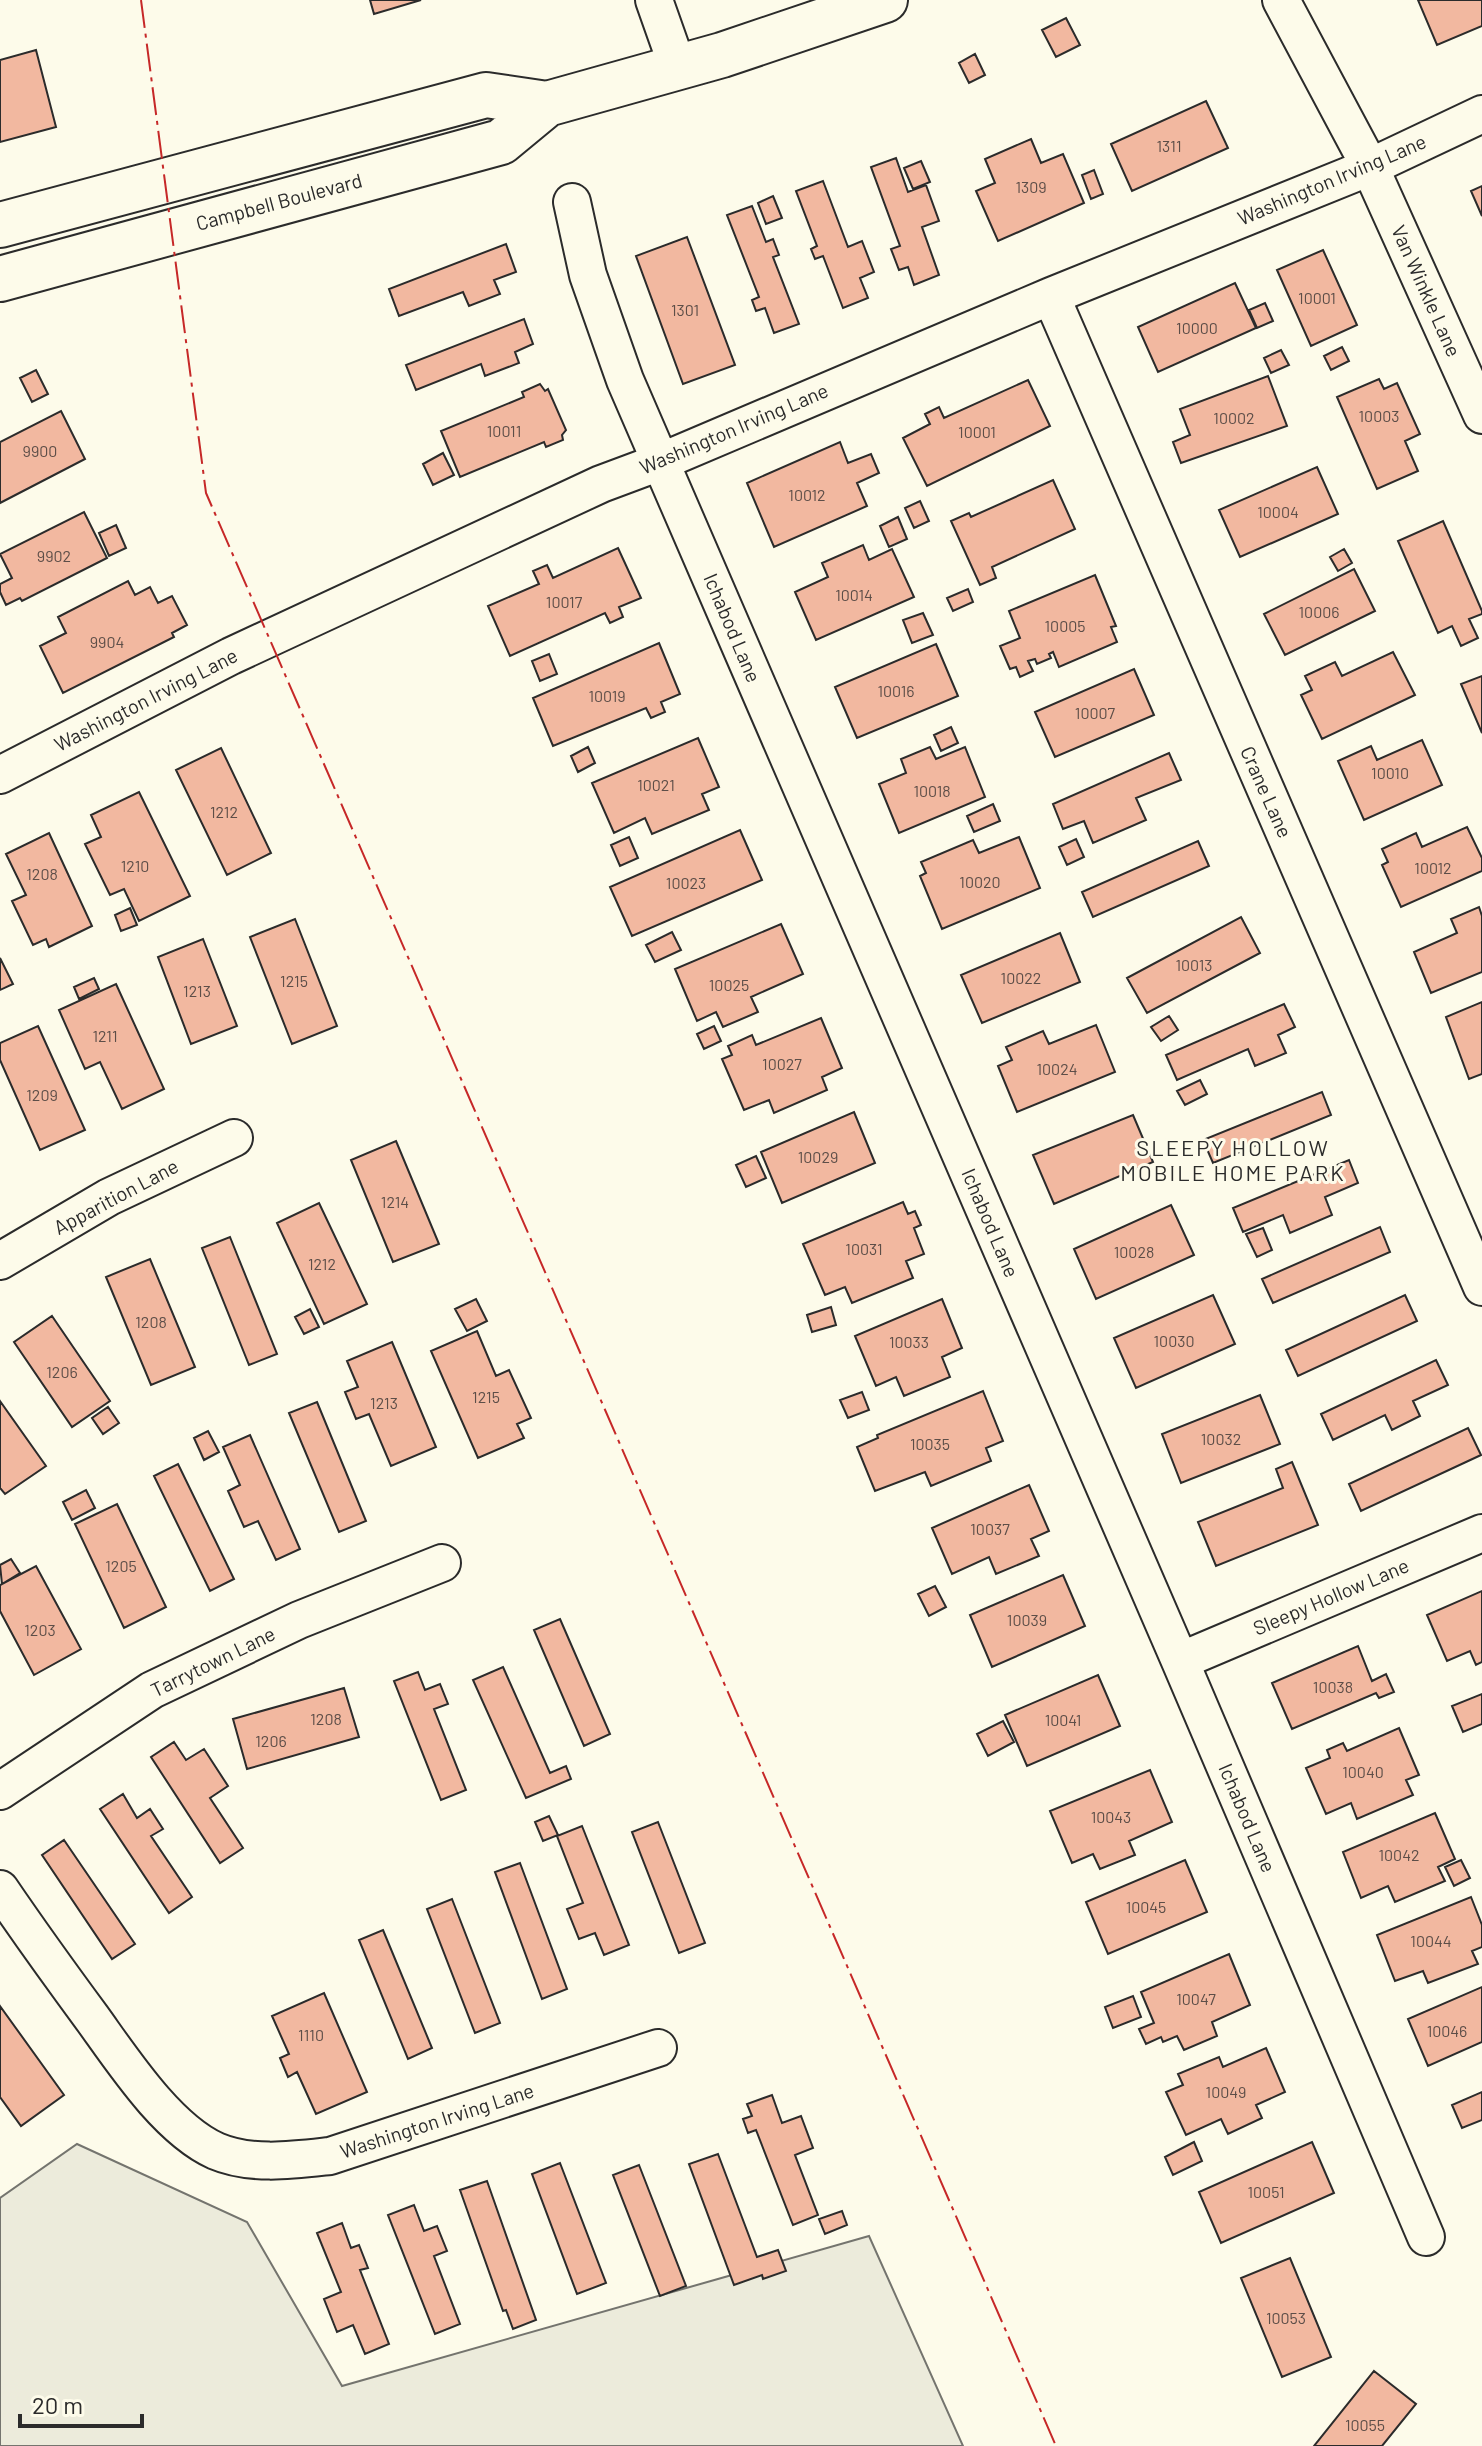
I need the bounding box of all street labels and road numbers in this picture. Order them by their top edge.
street label: Washington Irving Lane [1234,128,1429,230]
street label: Campbell Boulevard [193,167,365,235]
street label: Van Winkle Lane [1387,221,1467,360]
street label: Washington Irving Lane [636,377,831,479]
street label: Ichabod Lane [699,570,767,686]
street label: Washington Irving Lane [50,642,241,756]
street label: Crane Lane [1236,742,1298,841]
street label: Apparition Lane [49,1153,182,1239]
street label: Ichabod Lane [957,1165,1025,1281]
street label: Sleepy Hollow Lane [1249,1552,1412,1640]
street label: Tarrytown Lane [147,1621,279,1702]
street label: Ichabod Lane [1214,1760,1282,1876]
street label: Washington Irving Lane [337,2077,537,2163]

